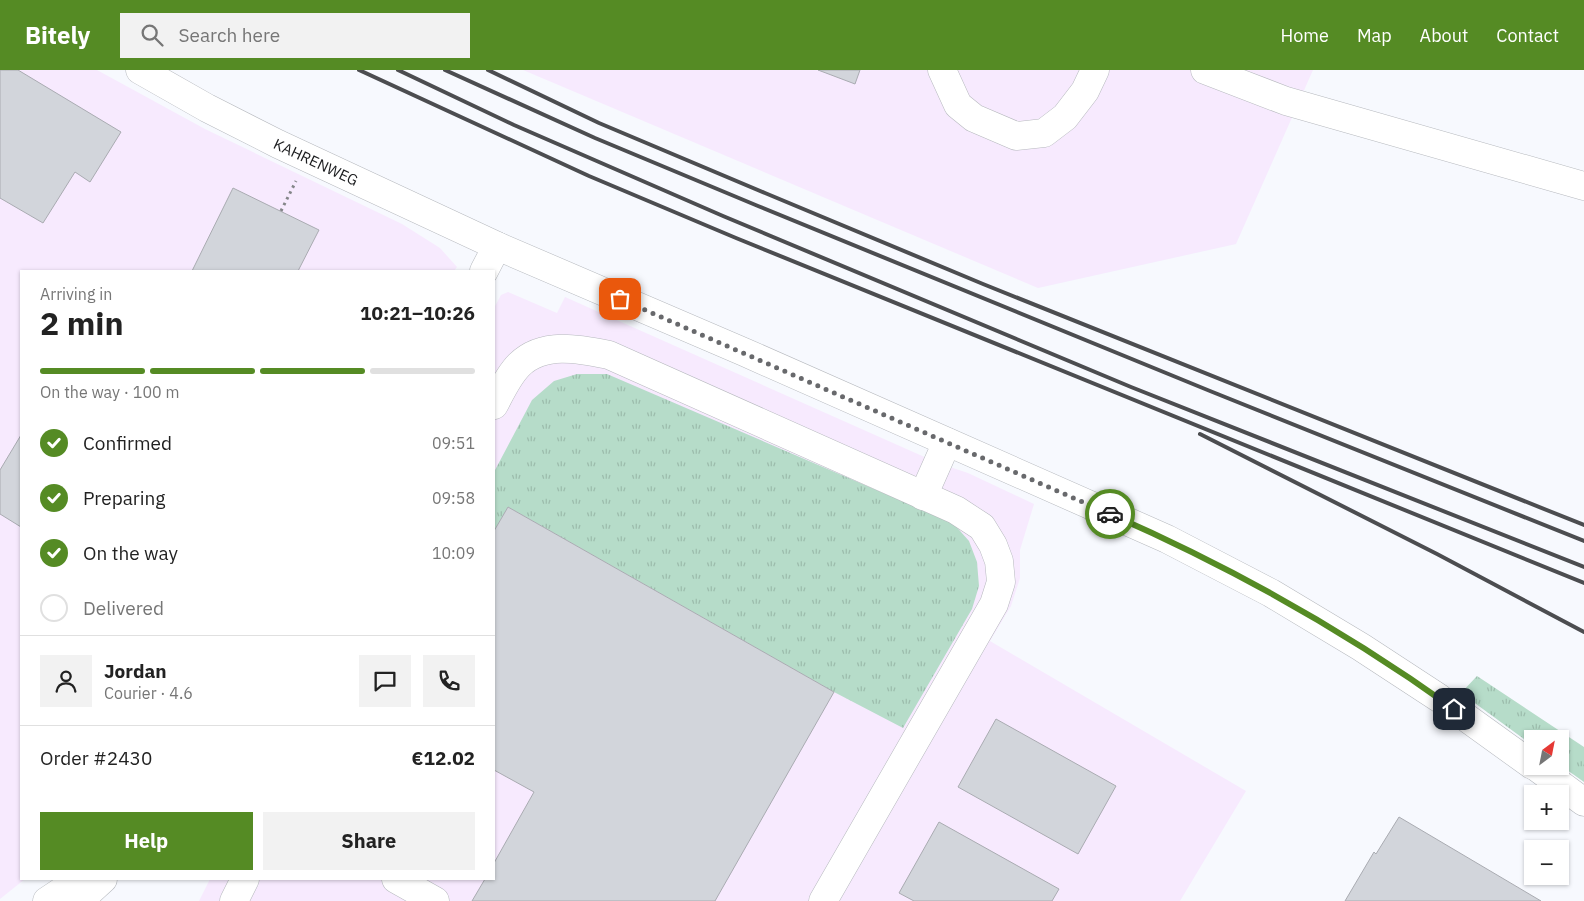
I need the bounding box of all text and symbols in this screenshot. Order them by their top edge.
search box [120,13,470,58]
text: Bitely [25,19,90,51]
icon: search [138,21,166,49]
text: Search here [178,23,280,47]
text: Home [1281,24,1329,47]
text: Map [1357,24,1392,47]
text: About [1420,24,1468,47]
text: Contact [1496,24,1559,47]
street label: KAHRENWEG [271,134,361,190]
pin [599,278,641,320]
text: Arriving in [40,284,112,304]
icon: bag [606,285,634,313]
text: 10:21–10:26 [360,301,475,325]
text: 2 min [40,302,124,344]
text: On the way · 100 m [40,382,179,402]
icon: check [40,429,68,457]
text: Confirmed [83,431,172,455]
text: 09:51 [432,433,475,453]
icon: check [40,484,68,512]
text: Preparing [83,486,165,510]
text: 09:58 [432,488,475,508]
courier [1085,489,1135,539]
icon: car [1096,500,1124,528]
icon: check [40,539,68,567]
text: On the way [83,541,178,565]
text: 10:09 [432,543,475,563]
text: Delivered [83,596,164,620]
button: person [40,655,92,707]
button: chat [359,655,411,707]
button: phone [423,655,475,707]
text: Jordan [104,659,167,683]
text: Courier · 4.6 [104,683,193,703]
pin [1433,688,1475,730]
icon: home [1440,695,1468,723]
north arrow [1524,730,1569,775]
map controls [1524,730,1569,885]
text: Order #2430 [40,746,152,770]
text: €12.02 [412,746,475,770]
button: + [1524,785,1569,830]
button: Help [40,812,253,870]
button: Share [263,812,475,870]
button: − [1524,840,1569,885]

